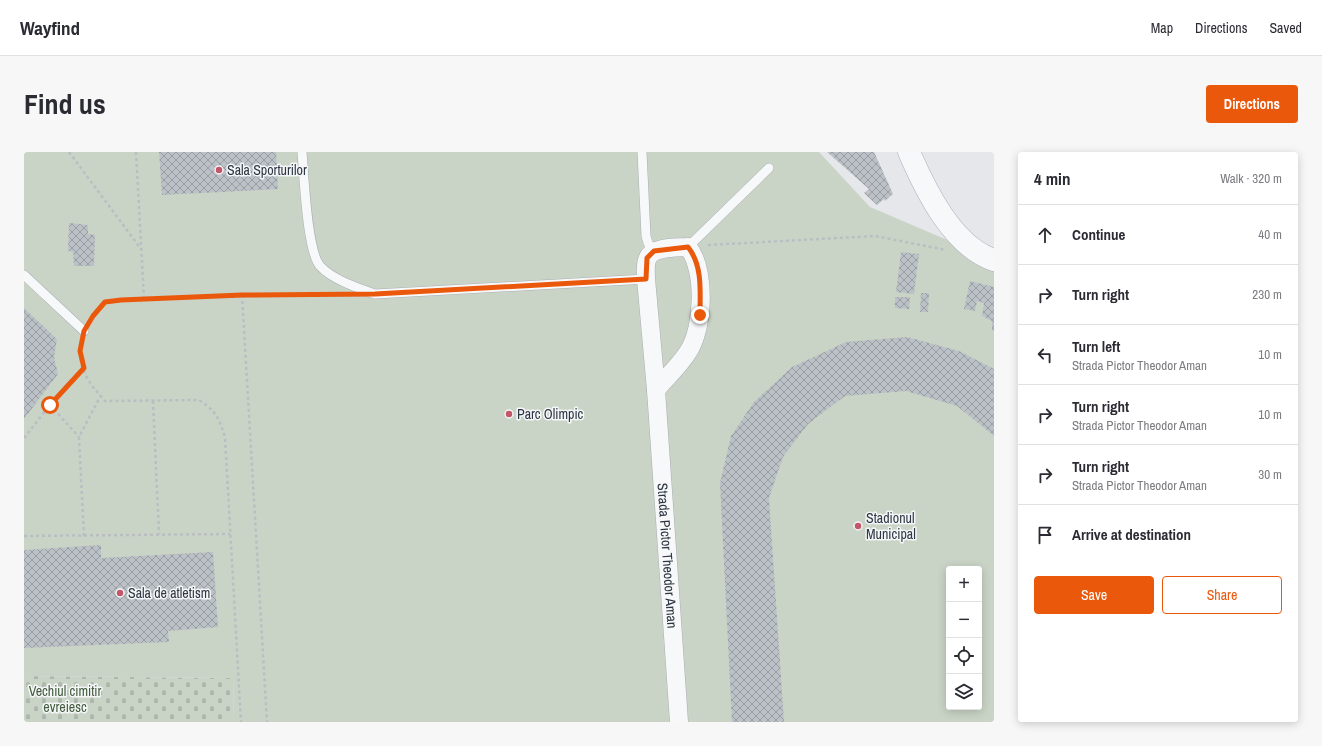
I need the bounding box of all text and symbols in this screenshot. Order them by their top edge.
text: Wayfind [20,15,80,41]
text: Map [1151,19,1173,37]
text: Directions [1195,19,1247,37]
text: Saved [1269,19,1302,37]
text: Find us [24,85,106,123]
button: Directions [1206,85,1298,123]
place label: Sala Sporturilor [227,161,307,179]
marker: Sala Sporturilor [214,165,224,175]
text: 4 min [1034,167,1070,190]
text: Walk · 320 m [1220,170,1282,187]
icon: ahead [1034,224,1056,246]
text: Continue [1072,224,1125,245]
text: 40 m [1258,226,1282,243]
icon: right [1034,284,1056,306]
text: Turn right [1072,284,1129,305]
text: 230 m [1252,286,1282,303]
route end [691,306,709,324]
text: Turn left [1072,336,1120,357]
icon: left [1034,344,1056,366]
text: 10 m [1258,346,1282,363]
text: Strada Pictor Theodor Aman [1072,357,1207,374]
route start [41,396,59,414]
text: Turn right [1072,396,1129,417]
icon: right [1034,404,1056,426]
place label: Parc Olimpic [517,405,584,423]
text: 10 m [1258,406,1282,423]
marker: Parc Olimpic [504,409,514,419]
text: Strada Pictor Theodor Aman [1072,417,1207,434]
text: Turn right [1072,456,1129,477]
icon: right [1034,464,1056,486]
text: 30 m [1258,466,1282,483]
text: Strada Pictor Theodor Aman [1072,477,1207,494]
street label: Strada Pictor Theodor Aman [653,482,681,629]
place label: Stadionul Municipal [866,509,916,543]
marker: Stadionul Municipal [853,521,863,531]
icon: arrive [1034,524,1056,546]
text: Arrive at destination [1072,524,1191,545]
map controls [946,566,982,710]
button: + [946,566,982,602]
button: Save [1034,576,1154,614]
button: Share [1162,576,1282,614]
place label: Sala de atletism [128,584,210,602]
marker: Sala de atletism [115,588,125,598]
button: − [946,602,982,638]
button: locate [946,638,982,674]
button: layers [946,674,982,710]
park label: Vechiul cimitir evreiesc [29,682,102,716]

